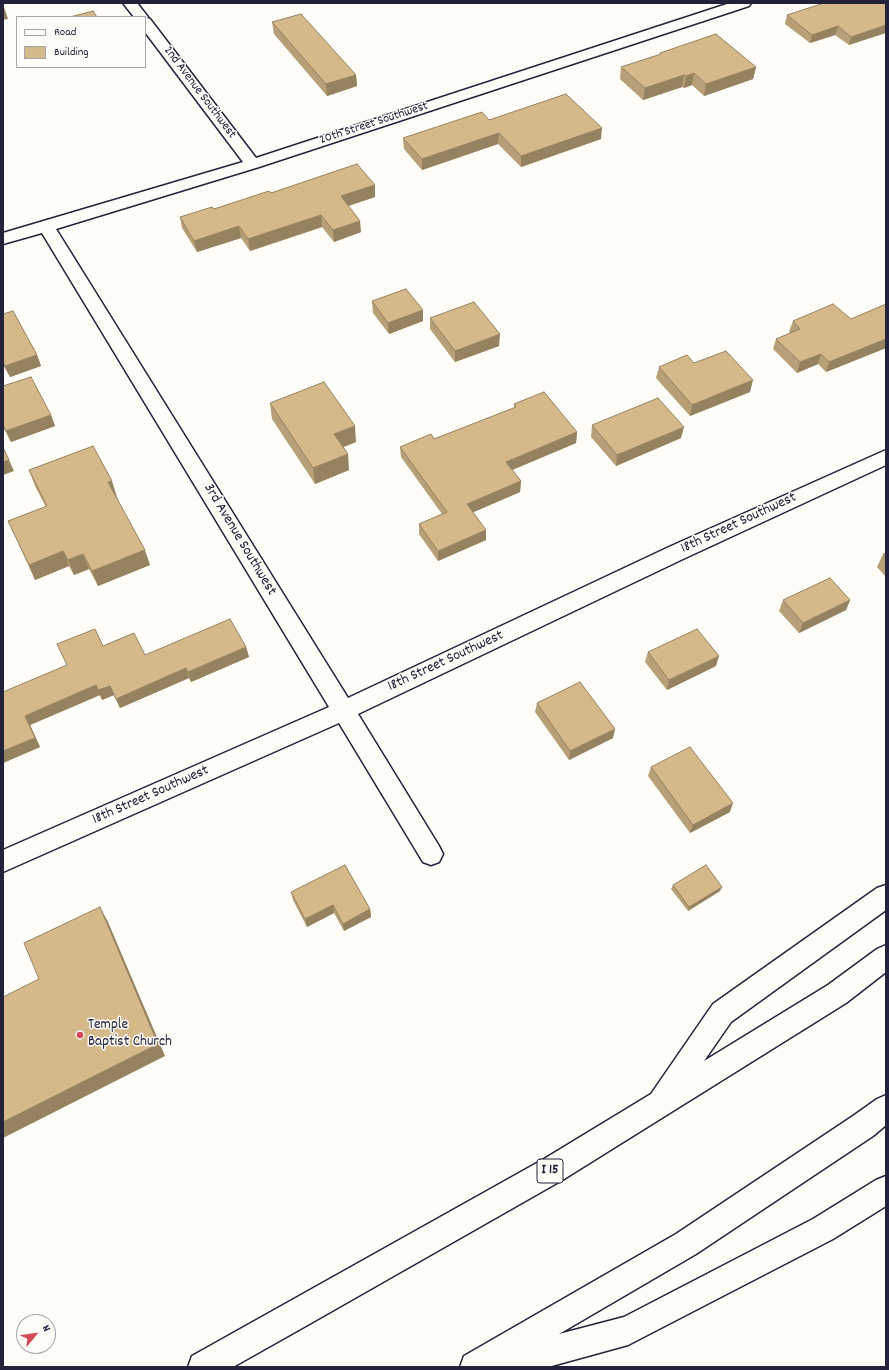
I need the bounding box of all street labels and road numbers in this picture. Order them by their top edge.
street label: 2nd Avenue Southwest [159,44,239,142]
street label: 20th Street Southwest [318,99,430,149]
street label: 3rd Avenue Southwest [198,481,280,599]
street label: 18th Street Southwest [678,489,800,559]
street label: 18th Street Southwest [385,627,507,697]
street label: 18th Street Southwest [90,762,212,830]
road number: I 15 [537,1159,563,1183]

